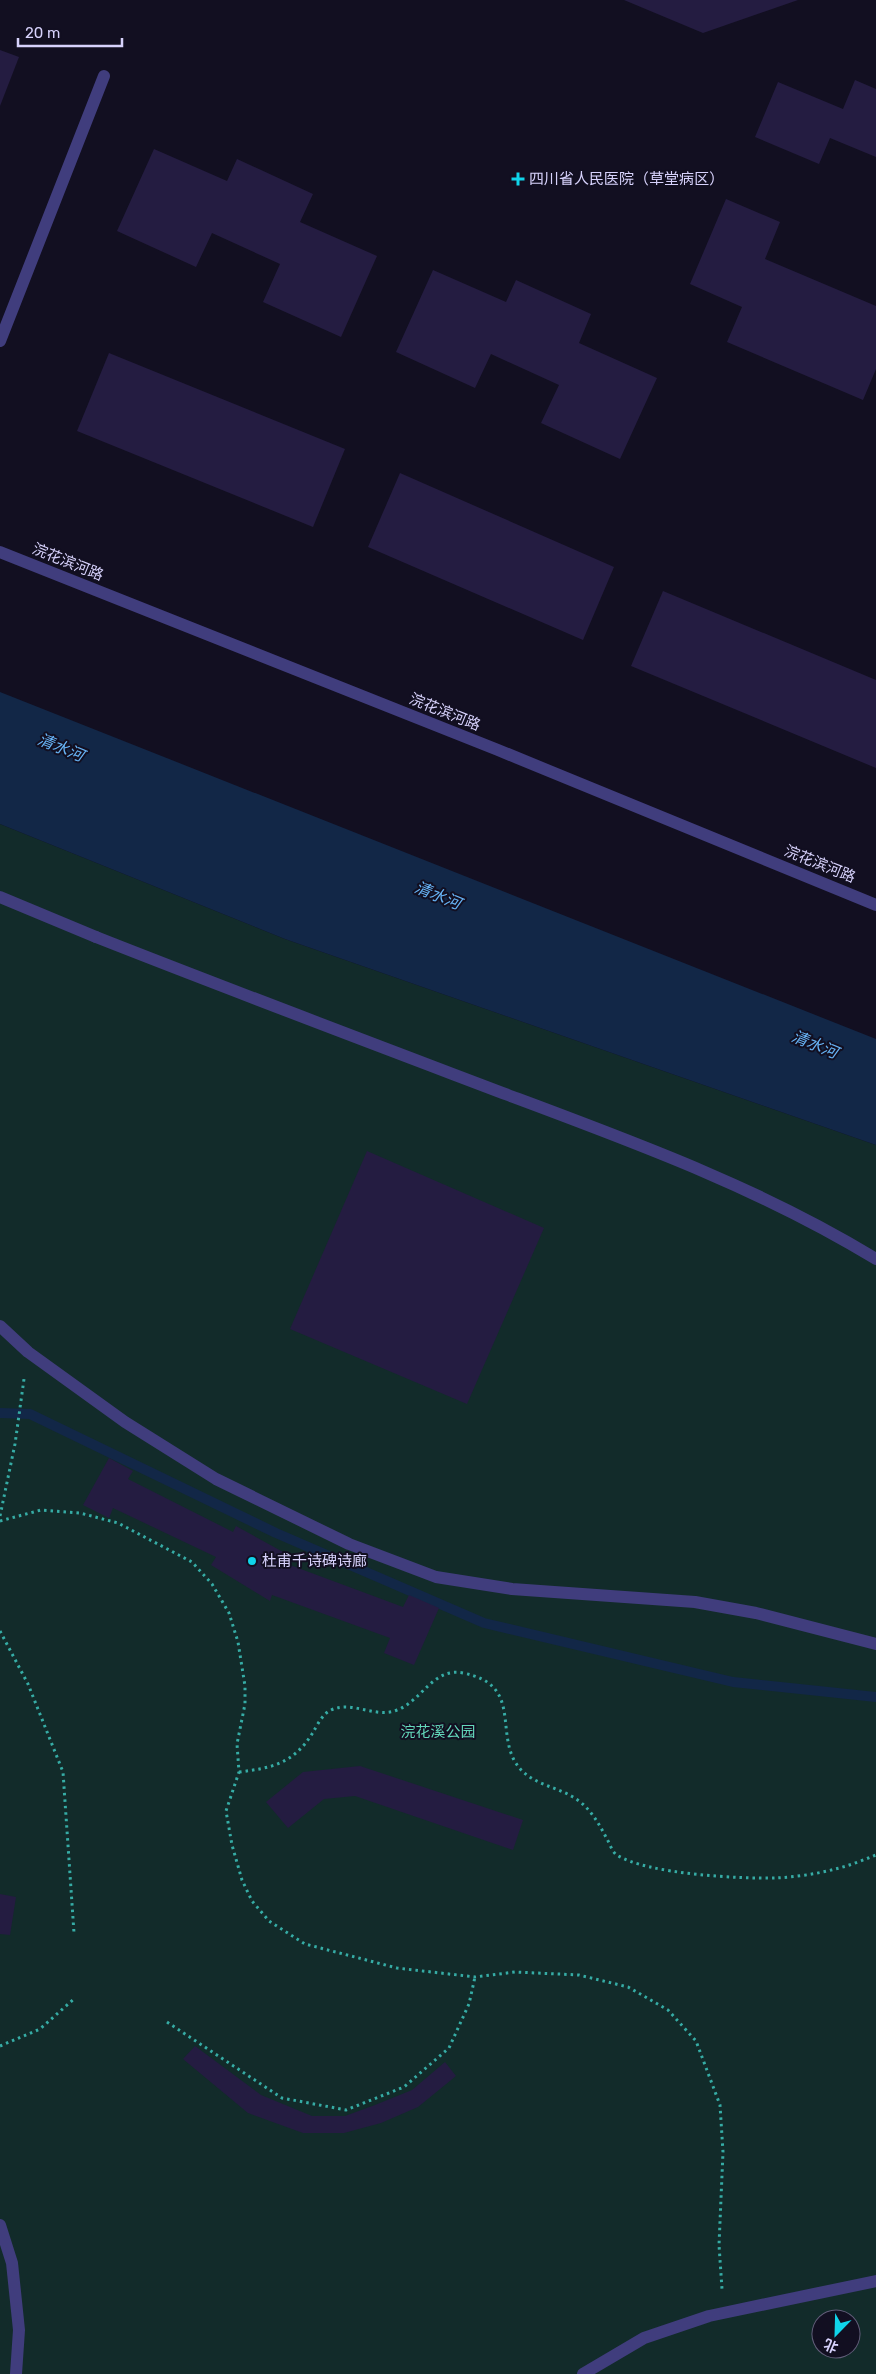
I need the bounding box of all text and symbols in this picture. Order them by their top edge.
scale bar [18,15,121,47]
text: 20 m [25,24,60,42]
place label: 四川省人民医院（草堂病区） [529,170,724,188]
marker: 四川省人民医院（草堂病区） [511,172,525,186]
street label: 浣花滨河路 [30,540,106,584]
street label: 浣花滨河路 [407,690,483,734]
water label: 清水河 [35,730,89,766]
street label: 浣花滨河路 [782,842,858,886]
water label: 清水河 [412,878,466,914]
water label: 清水河 [789,1027,843,1063]
place label: 杜甫千诗碑诗廊 [262,1552,367,1570]
marker: 杜甫千诗碑诗廊 [246,1555,258,1567]
park label: 浣花溪公园 [400,1723,476,1741]
north arrow [811,2309,861,2359]
text: 北 [821,2335,841,2356]

